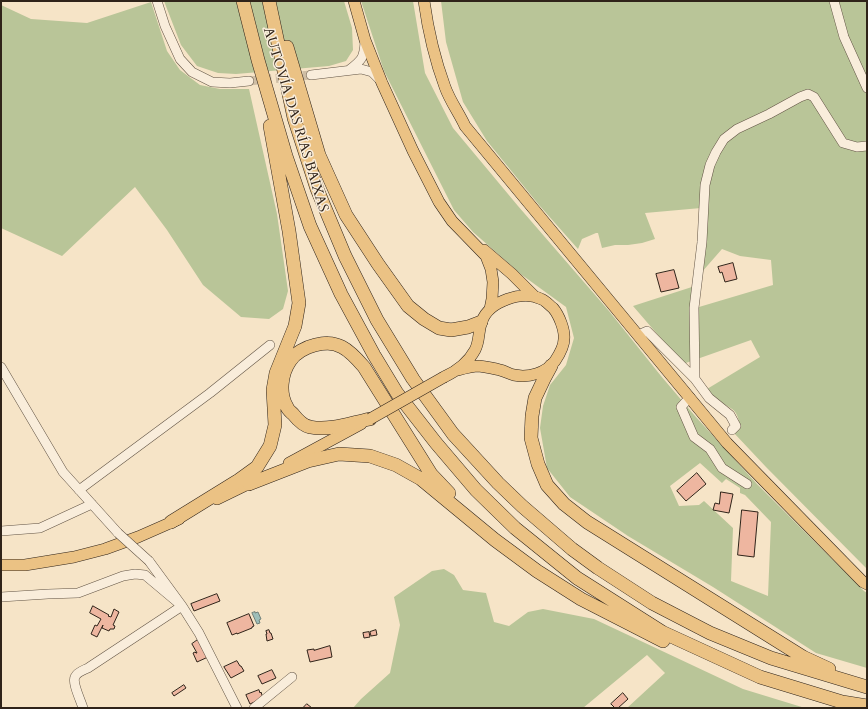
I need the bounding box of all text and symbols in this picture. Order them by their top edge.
street label: AUTOVÍA DAS RÍAS BAIXAS [259,26,331,214]

